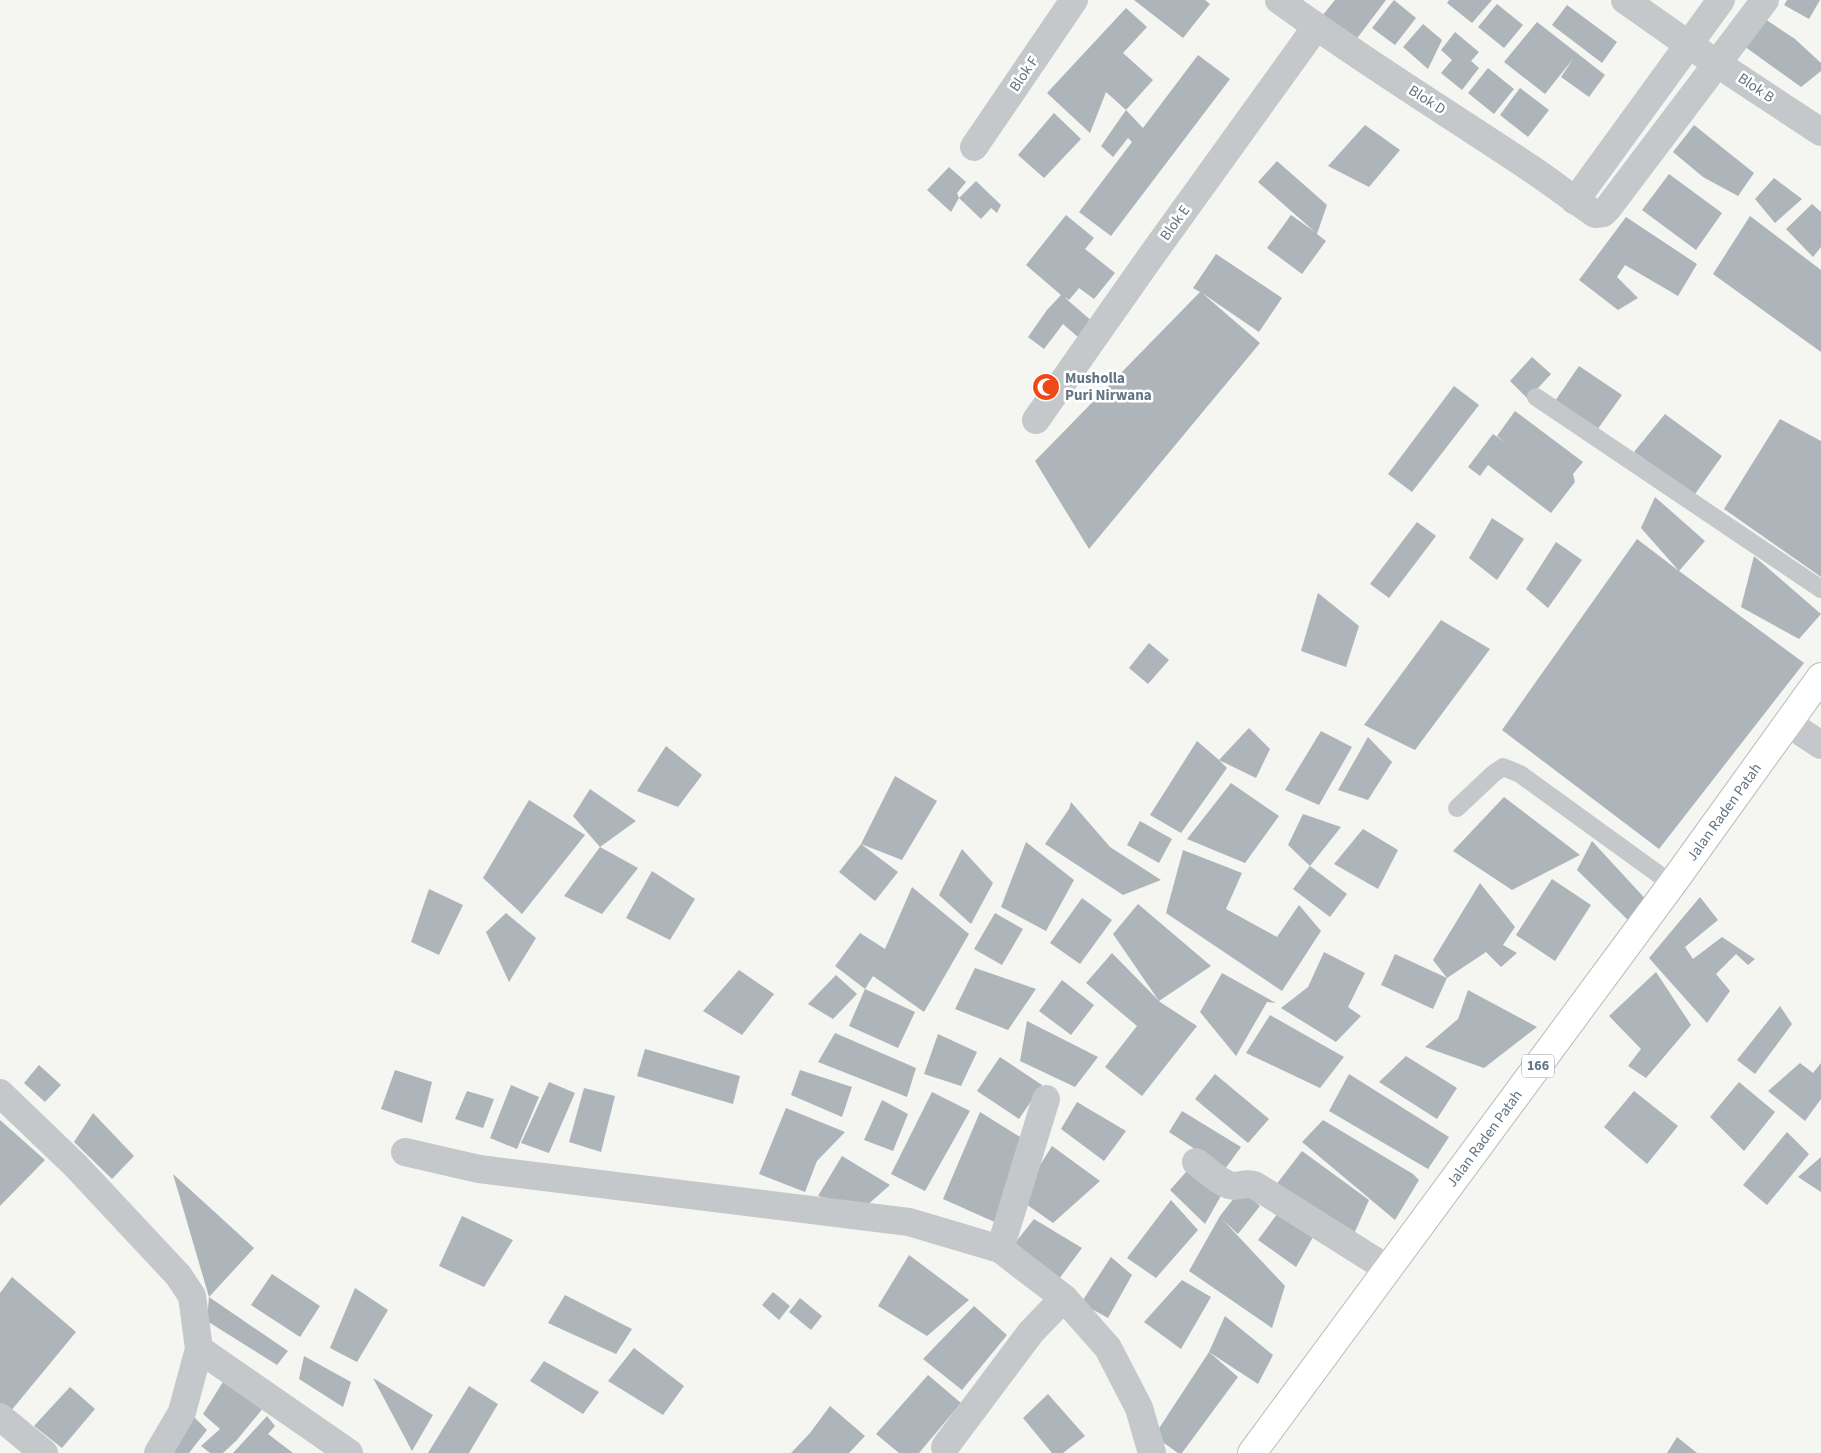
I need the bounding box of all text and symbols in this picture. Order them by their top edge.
street label: Blok F [1004,52,1044,96]
street label: Blok B [1734,68,1779,108]
street label: Blok D [1404,80,1450,120]
street label: Blok E [1155,201,1195,245]
place label: Musholla Puri Nirwana [1065,368,1152,406]
mosque icon: Musholla Puri Nirwana [1031,372,1061,402]
street label: Jalan Raden Patah [1681,759,1766,865]
road number: 166 [1522,1054,1554,1078]
street label: Jalan Raden Patah [1441,1085,1527,1191]

